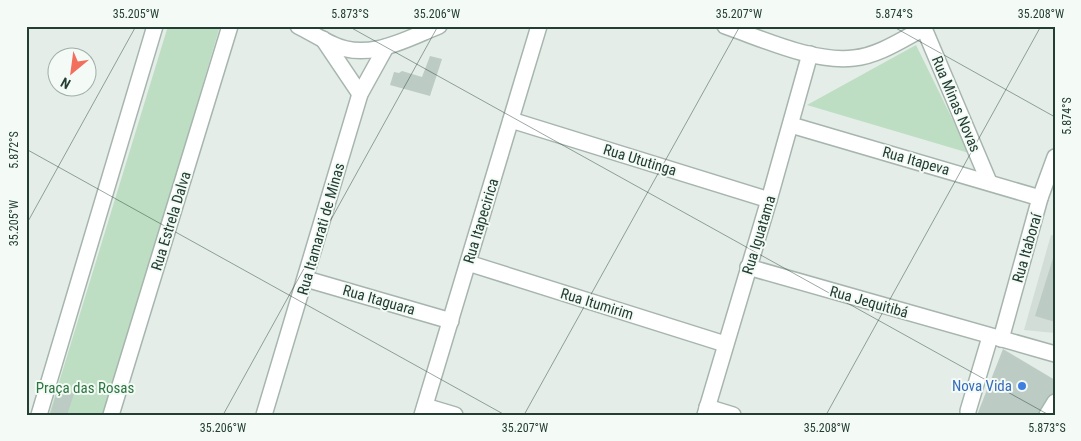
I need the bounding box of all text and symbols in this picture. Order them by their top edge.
text: 35.205°W [113,7,159,21]
text: 5.873°S [331,7,369,21]
text: 35.206°W [414,7,460,21]
text: 35.207°W [716,7,762,21]
text: 5.874°S [875,7,913,21]
text: 35.208°W [1018,7,1064,21]
north arrow [48,48,98,98]
street label: Rua Minas Novas [928,53,984,155]
text: N [58,74,73,92]
text: 5.874°S [1060,97,1074,135]
text: 5.872°S [7,131,21,169]
street label: Rua Ututinga [601,140,679,180]
street label: Rua Itapeva [880,143,952,179]
street label: Rua Itamarati de Minas [294,161,349,297]
street label: Rua Estrela Dalva [147,169,195,273]
street label: Rua Itapecirica [460,176,502,266]
street label: Rua Iguatama [738,193,780,277]
text: 35.205°W [7,200,21,246]
street label: Rua Itaboraí [1009,210,1046,285]
street label: Rua Itaguara [341,281,417,319]
street label: Rua Jequitibá [828,282,910,322]
street label: Rua Itumirim [558,284,636,324]
place label: Nova Vida [952,377,1012,395]
park label: Praça das Rosas [36,379,134,397]
marker: Nova Vida [1016,380,1028,392]
text: 35.206°W [200,421,246,435]
text: 35.207°W [502,421,548,435]
text: 35.208°W [804,421,850,435]
text: 5.873°S [1028,421,1066,435]

